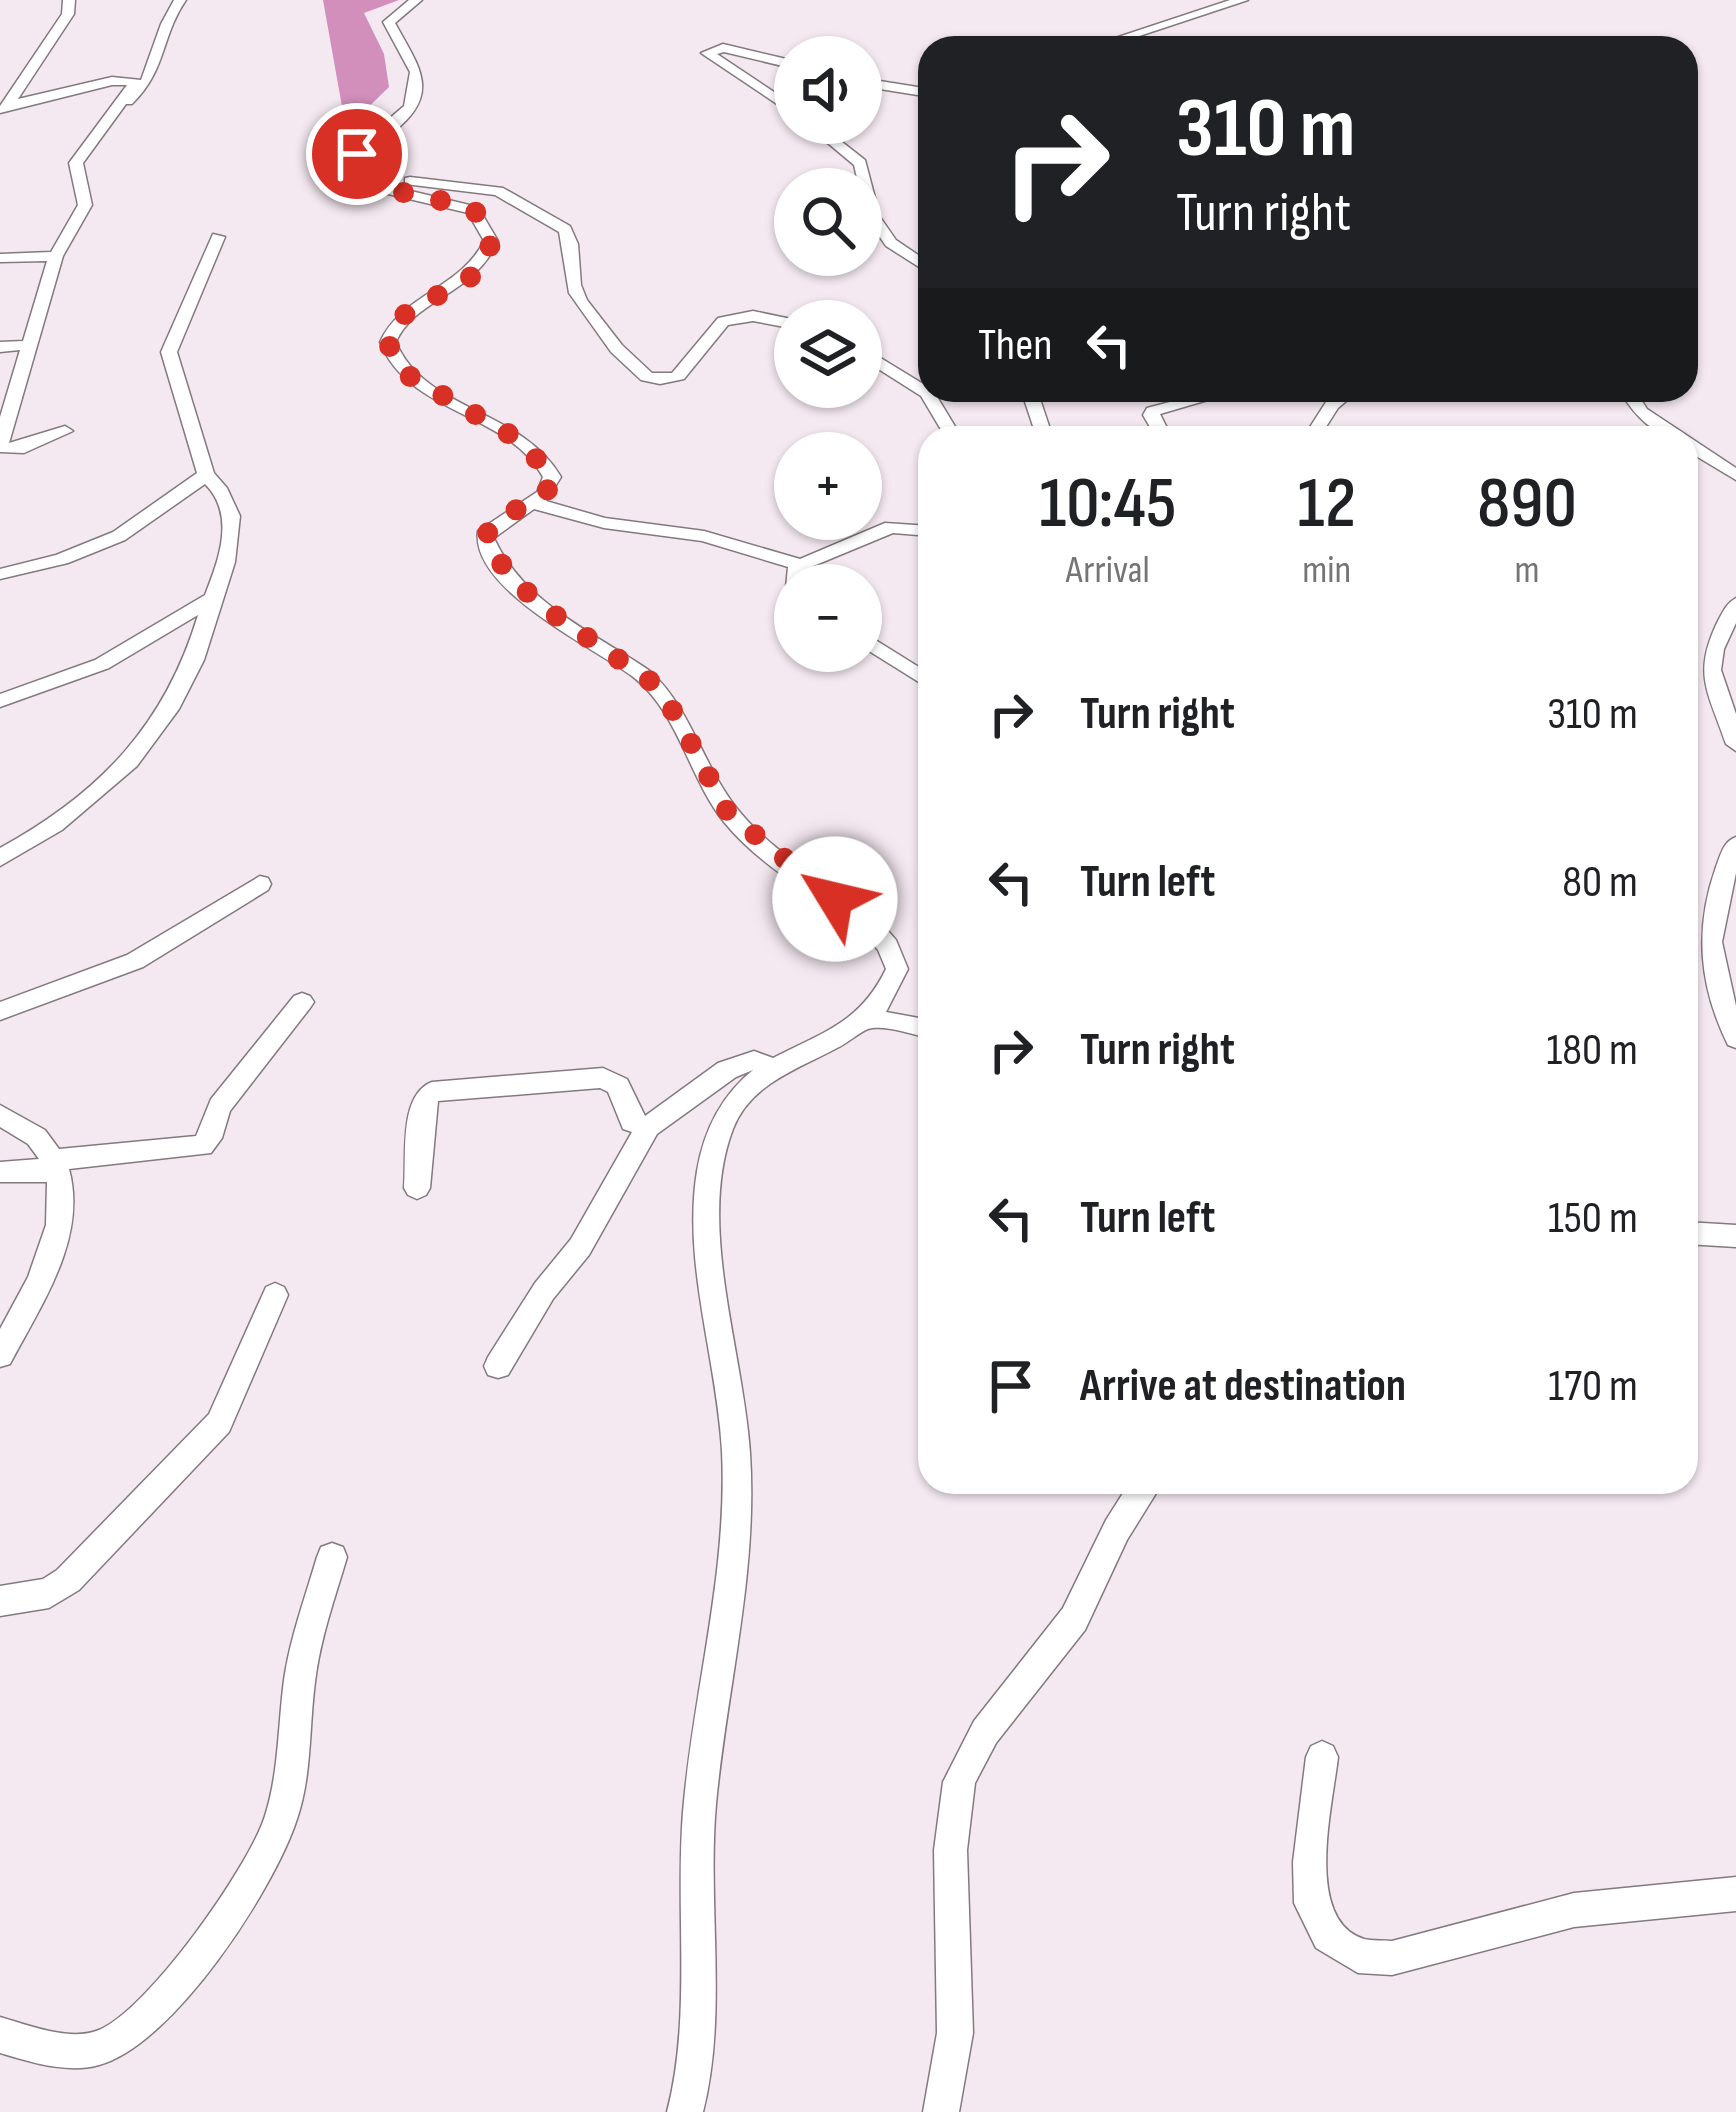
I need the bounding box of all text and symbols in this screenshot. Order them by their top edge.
map controls [774,36,882,672]
button: sound [774,36,882,144]
text: 310 m [1176,79,1355,180]
icon: right [978,84,1134,240]
pin [306,103,408,205]
icon: arrive [324,121,390,187]
button: search [774,168,882,276]
text: Turn right [1176,181,1351,246]
button: layers [774,300,882,408]
icon: left [1076,312,1142,378]
text: Then [978,318,1052,373]
button: + [774,432,882,540]
text: 10:45 [1039,461,1176,548]
text: 12 [1298,461,1356,548]
text: 890 [1477,461,1577,548]
text: Arrival [1066,547,1150,594]
text: min [1302,547,1351,594]
text: m [1514,547,1540,594]
button: − [774,564,882,672]
icon: right [978,681,1044,747]
text: Turn right [1080,687,1235,742]
text: 310 m [1547,687,1638,742]
position arrow [772,836,898,962]
icon: left [978,849,1044,915]
text: Turn left [1080,855,1215,910]
text: 80 m [1562,855,1638,910]
icon: right [978,1017,1044,1083]
text: Turn right [1080,1023,1235,1078]
text: 180 m [1546,1023,1638,1078]
icon: left [978,1185,1044,1251]
text: Turn left [1080,1191,1215,1246]
text: 150 m [1548,1191,1638,1246]
icon: arrive [978,1353,1044,1419]
text: Arrive at destination [1080,1359,1406,1414]
text: 170 m [1548,1359,1638,1414]

